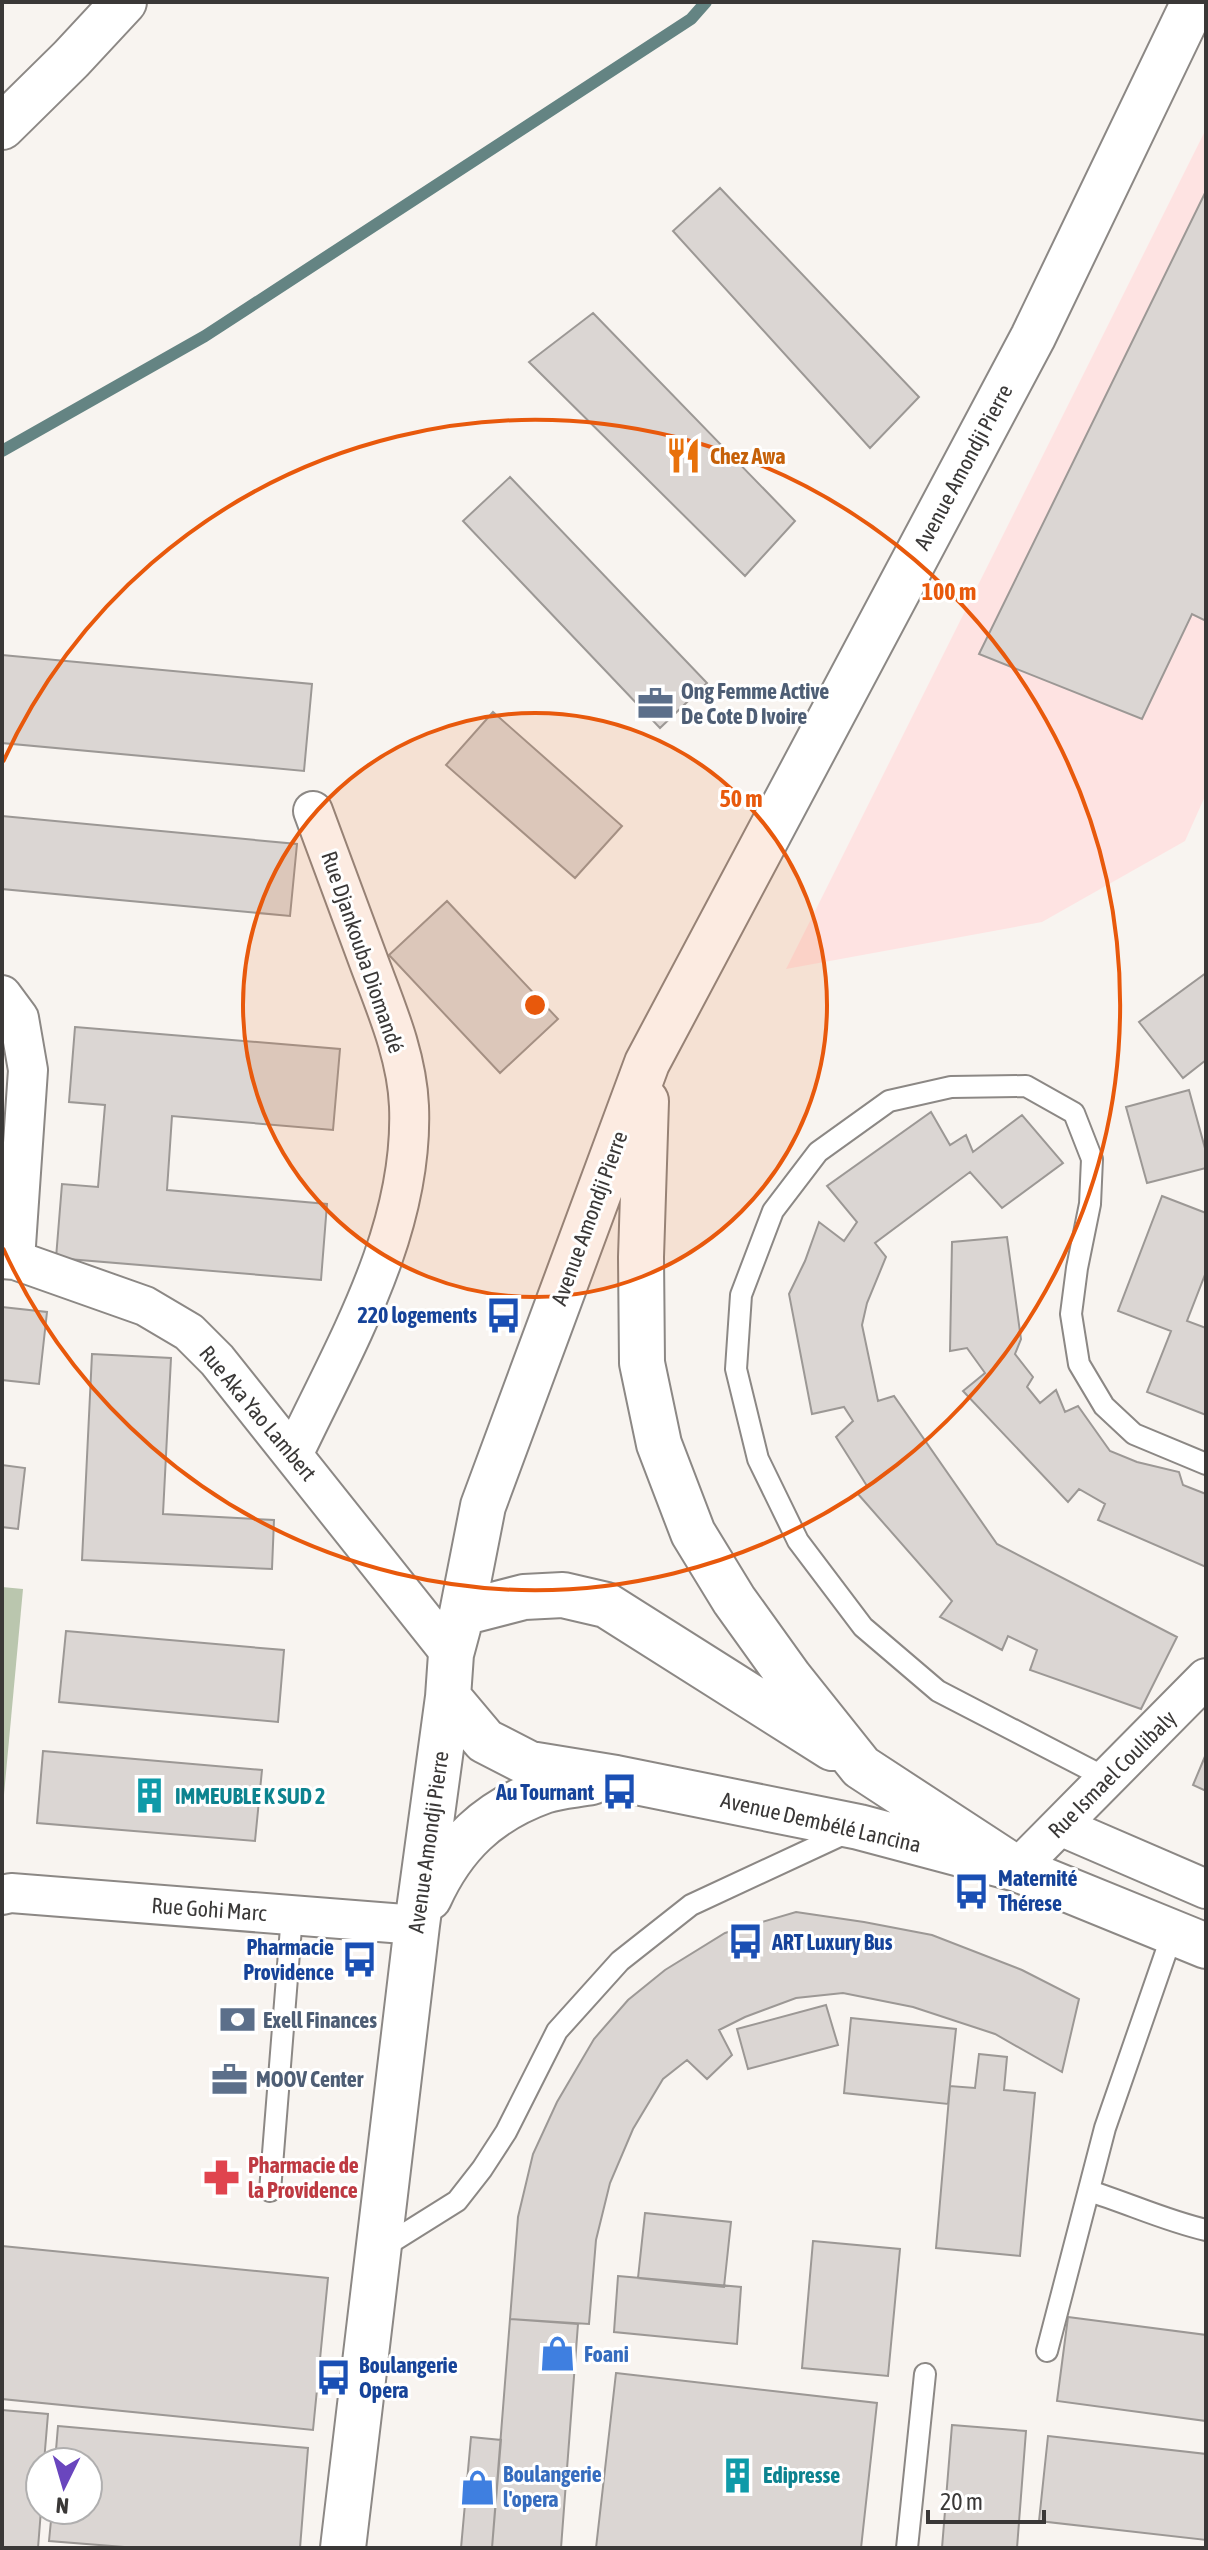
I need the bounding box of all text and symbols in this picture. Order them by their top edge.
street label: Avenue Amondji Pierre [908,380,1018,554]
restaurant icon: Chez Awa [665,437,703,475]
place label: Chez Awa [710,443,785,469]
text: 100 m [922,578,976,605]
place label: Ong Femme Active De Cote D Ivoire [681,678,829,729]
office icon: Ong Femme Active De Cote D Ivoire [636,685,674,723]
text: 50 m [719,785,763,812]
street label: Rue Djankouba Diomandé [316,848,410,1056]
centre of rings [521,991,549,1019]
street label: Avenue Amondji Pierre [545,1127,633,1309]
bus stop icon: 220 logements [484,1296,522,1334]
place label: 220 logements [357,1302,477,1328]
street label: Rue Aka Yao Lambert [194,1340,322,1486]
street label: Rue Ismael Coulibaly [1043,1705,1181,1843]
street label: Avenue Amondji Pierre [402,1749,454,1935]
bus stop icon: Au Tournant [601,1773,639,1811]
building icon: IMMEUBLE K SUD 2 [130,1777,168,1815]
place label: Au Tournant [495,1779,595,1805]
place label: IMMEUBLE K SUD 2 [175,1783,325,1809]
street label: Avenue Dembélé Lancina [718,1786,924,1858]
place label: Maternité Thérese [998,1865,1077,1916]
bus stop icon: Maternité Thérese [953,1872,991,1910]
street label: Rue Gohi Marc [151,1892,268,1926]
bus stop icon: ART Luxury Bus [727,1923,765,1961]
place label: ART Luxury Bus [771,1929,893,1955]
place label: Pharmacie Providence [243,1934,334,1985]
bus stop icon: Pharmacie Providence [341,1941,379,1979]
bank icon: Exell Finances [218,2001,256,2039]
place label: Exell Finances [263,2007,377,2033]
office icon: MOOV Center [211,2060,249,2098]
place label: MOOV Center [256,2066,364,2092]
place label: Pharmacie de la Providence [248,2152,359,2203]
pharmacy icon: Pharmacie de la Providence [203,2159,241,2197]
shop icon: Foani [539,2335,577,2373]
place label: Foani [584,2341,629,2367]
place label: Boulangerie Opera [359,2352,458,2403]
bus stop icon: Boulangerie Opera [314,2359,352,2397]
north arrow [24,2446,104,2526]
building icon: Edipresse [718,2456,756,2494]
place label: Boulangerie l'opera [503,2461,602,2512]
place label: Edipresse [763,2462,840,2488]
shop icon: Boulangerie l'opera [458,2468,496,2506]
scale bar [928,2474,1044,2524]
text: 20 m [940,2488,983,2515]
text: N [55,2492,70,2519]

